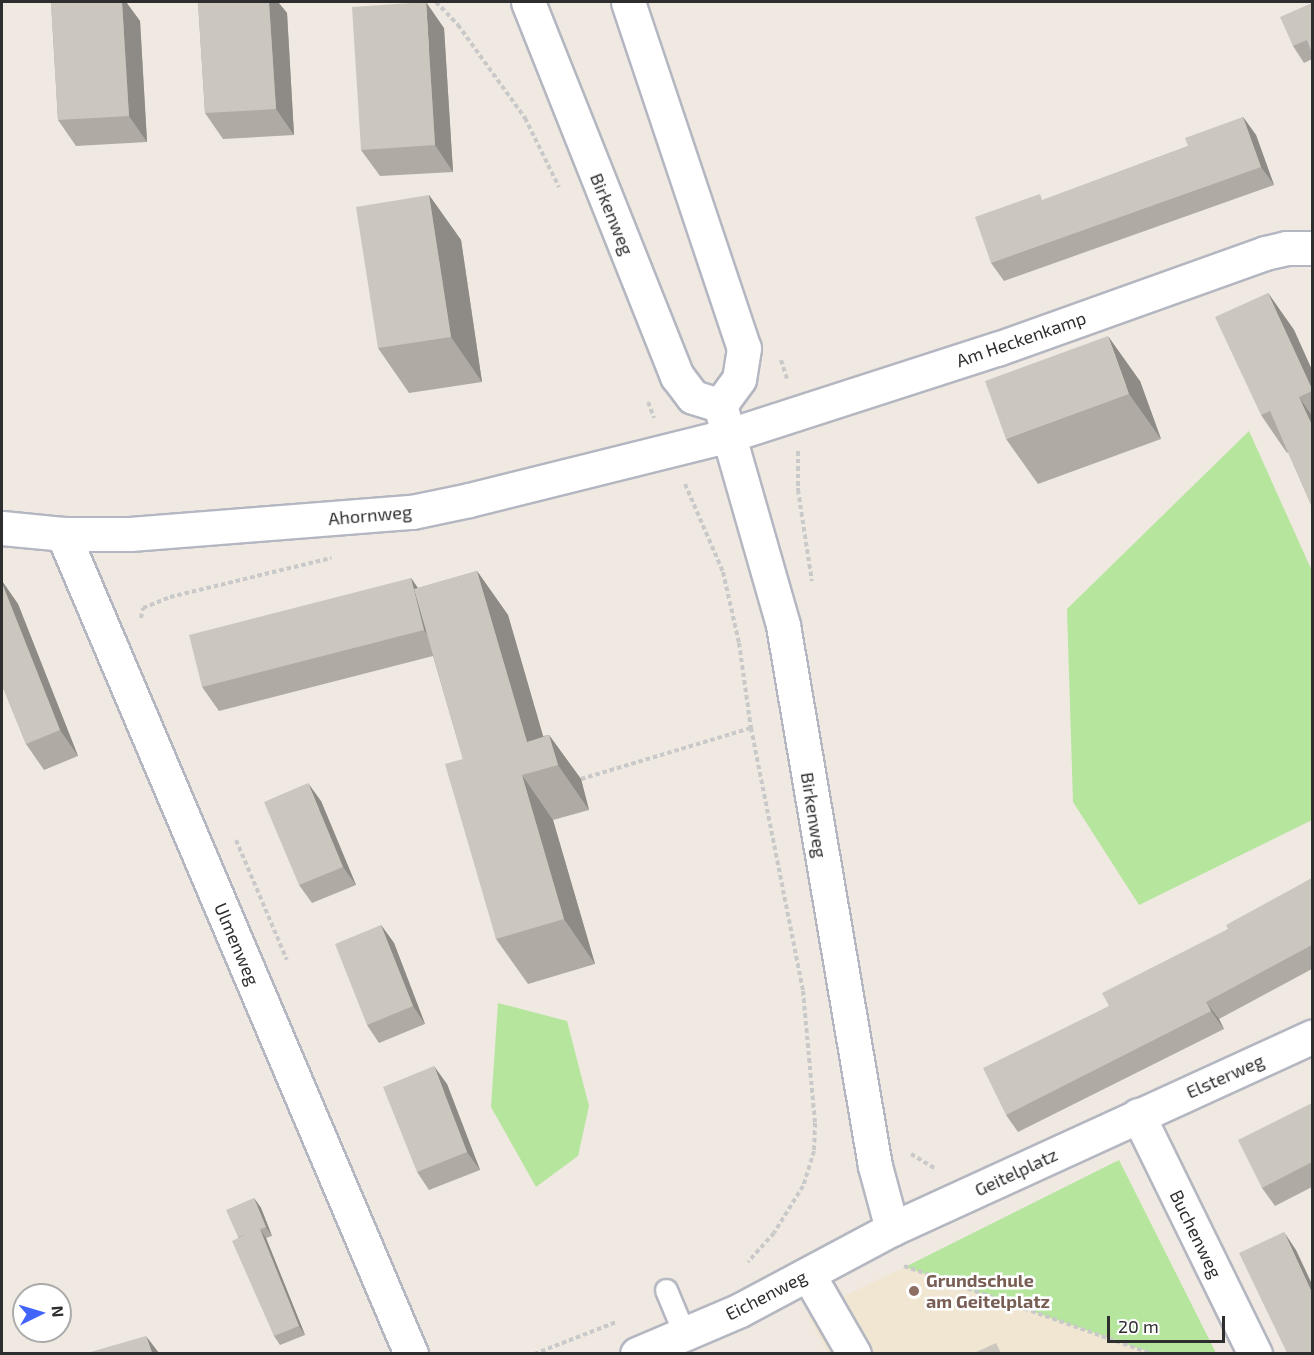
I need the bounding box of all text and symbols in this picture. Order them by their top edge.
street label: Birkenweg [586,170,638,258]
street label: Am Heckenkamp [953,307,1089,371]
street label: Ahornweg [327,501,413,529]
street label: Birkenweg [797,771,831,859]
street label: Ulmenweg [210,899,264,989]
street label: Elsterweg [1183,1049,1267,1103]
street label: Geitelplatz [971,1143,1061,1201]
street label: Buchenweg [1165,1186,1227,1282]
street label: Eichenweg [722,1265,810,1325]
place label: Grundschule am Geitelplatz [926,1270,1050,1312]
north arrow [12,1283,72,1343]
marker: Grundschule am Geitelplatz [907,1284,921,1298]
scale bar [1110,1304,1228,1342]
text: N [48,1305,68,1318]
text: 20 m [1118,1315,1159,1337]

